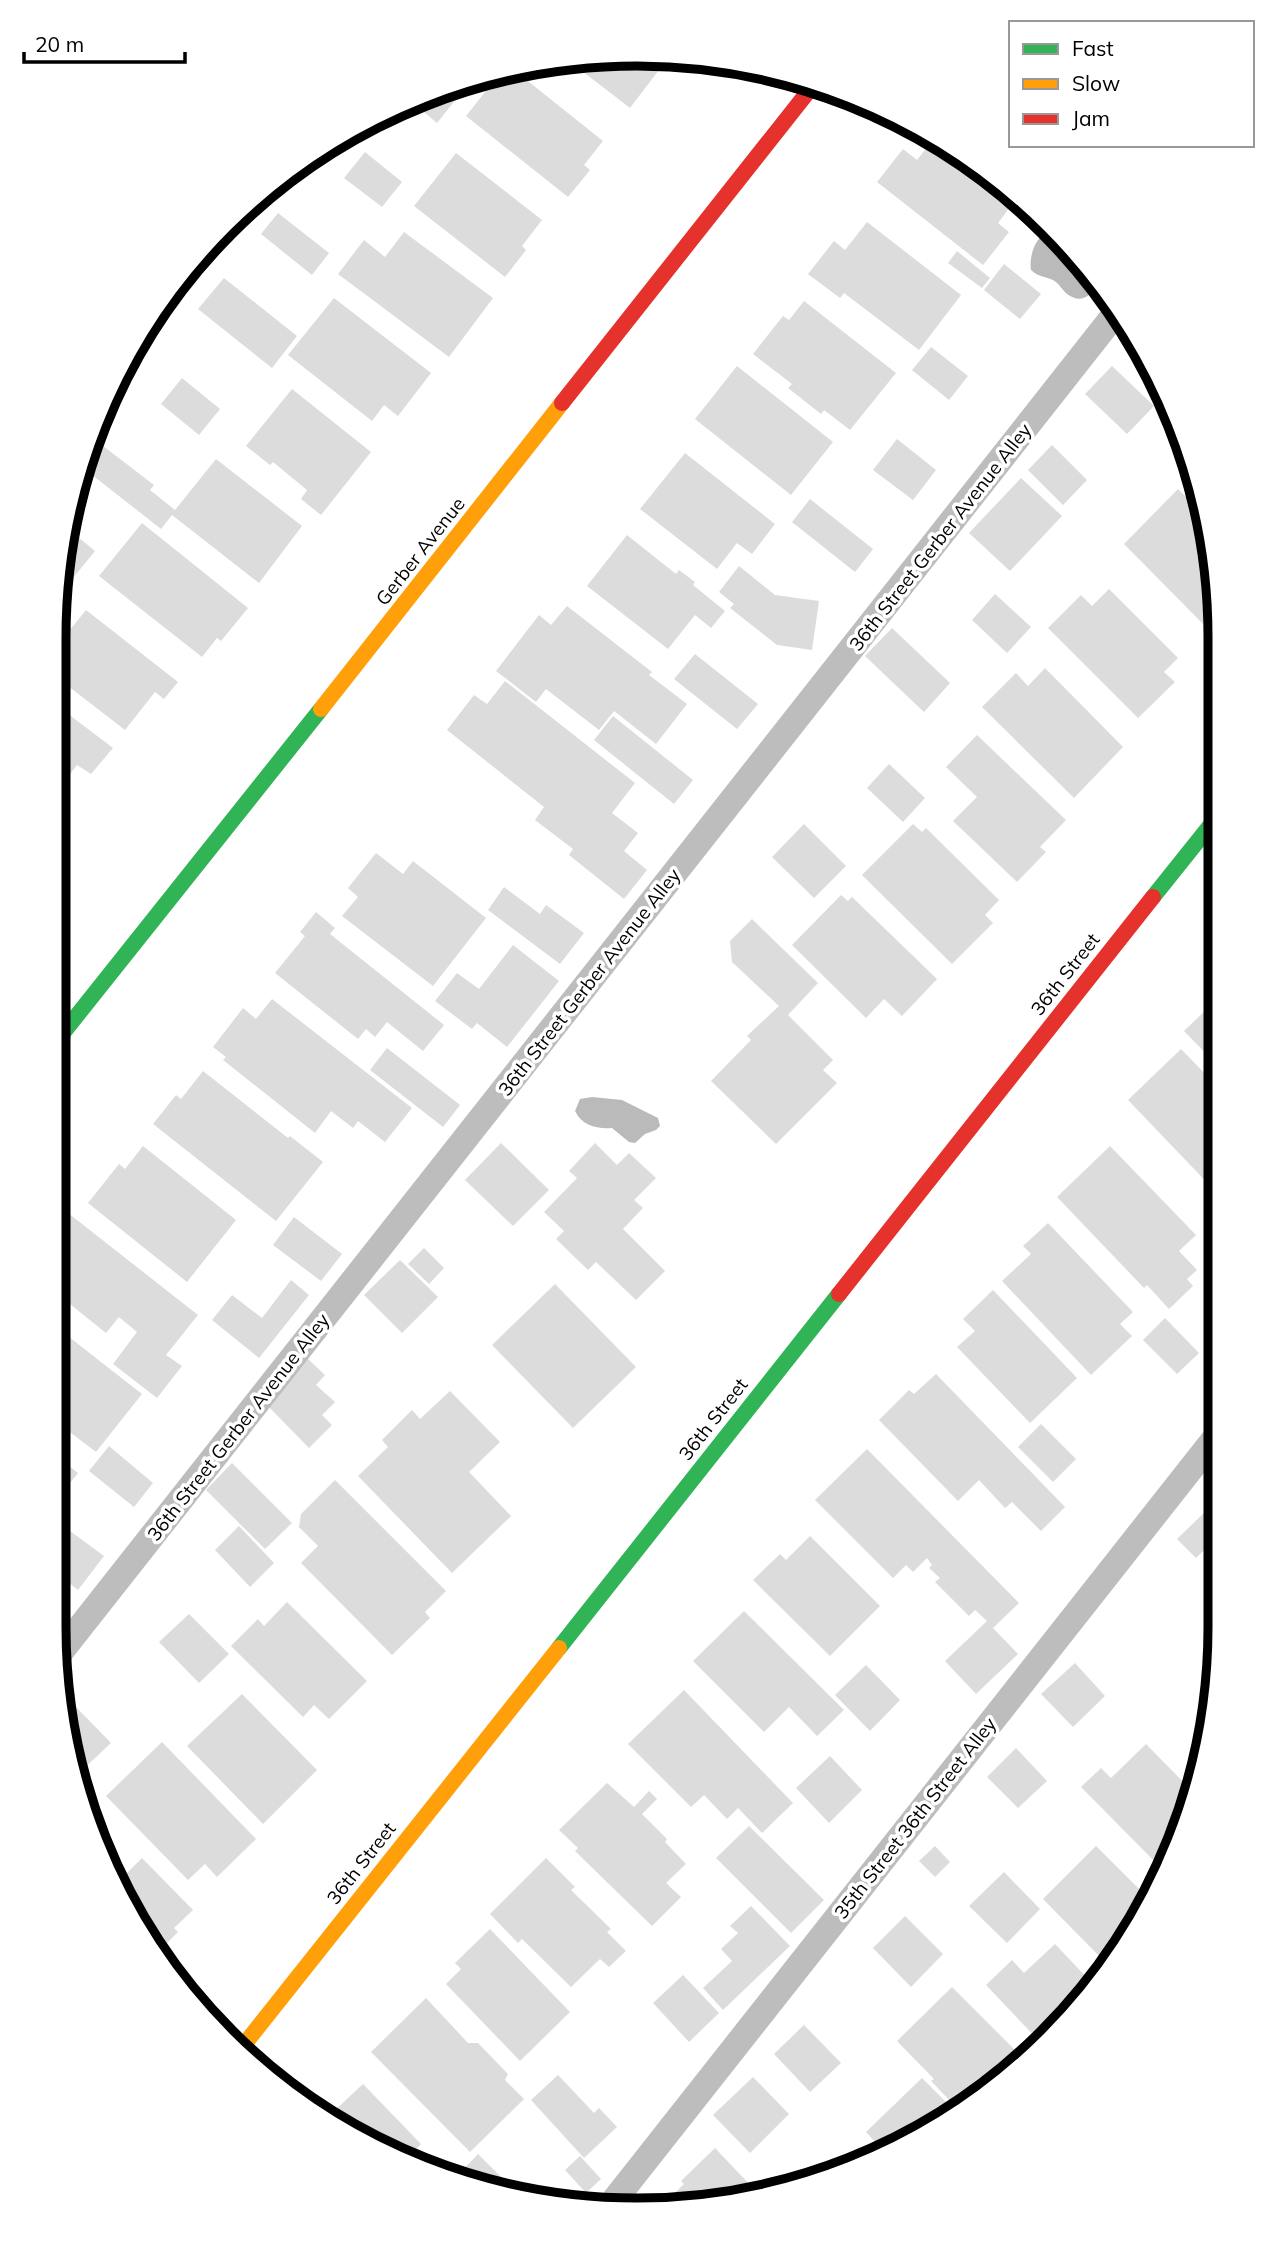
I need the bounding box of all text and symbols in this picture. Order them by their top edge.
scale bar [24,21,186,65]
legend [1009,21,1254,147]
text: 20 m [35,31,84,57]
text: Fast [1072,35,1114,61]
text: Slow [1072,70,1120,96]
text: Jam [1072,105,1110,131]
street label: 36th Street Gerber Avenue Alley [844,418,1036,656]
street label: Gerber Avenue [370,492,470,610]
street label: 36th Street Gerber Avenue Alley [493,863,685,1101]
street label: 36th Street [1025,928,1105,1020]
street label: 36th Street Gerber Avenue Alley [142,1308,334,1546]
street label: 36th Street [673,1373,753,1465]
street label: 35th Street 36th Street Alley [829,1712,1001,1924]
street label: 36th Street [321,1817,401,1909]

